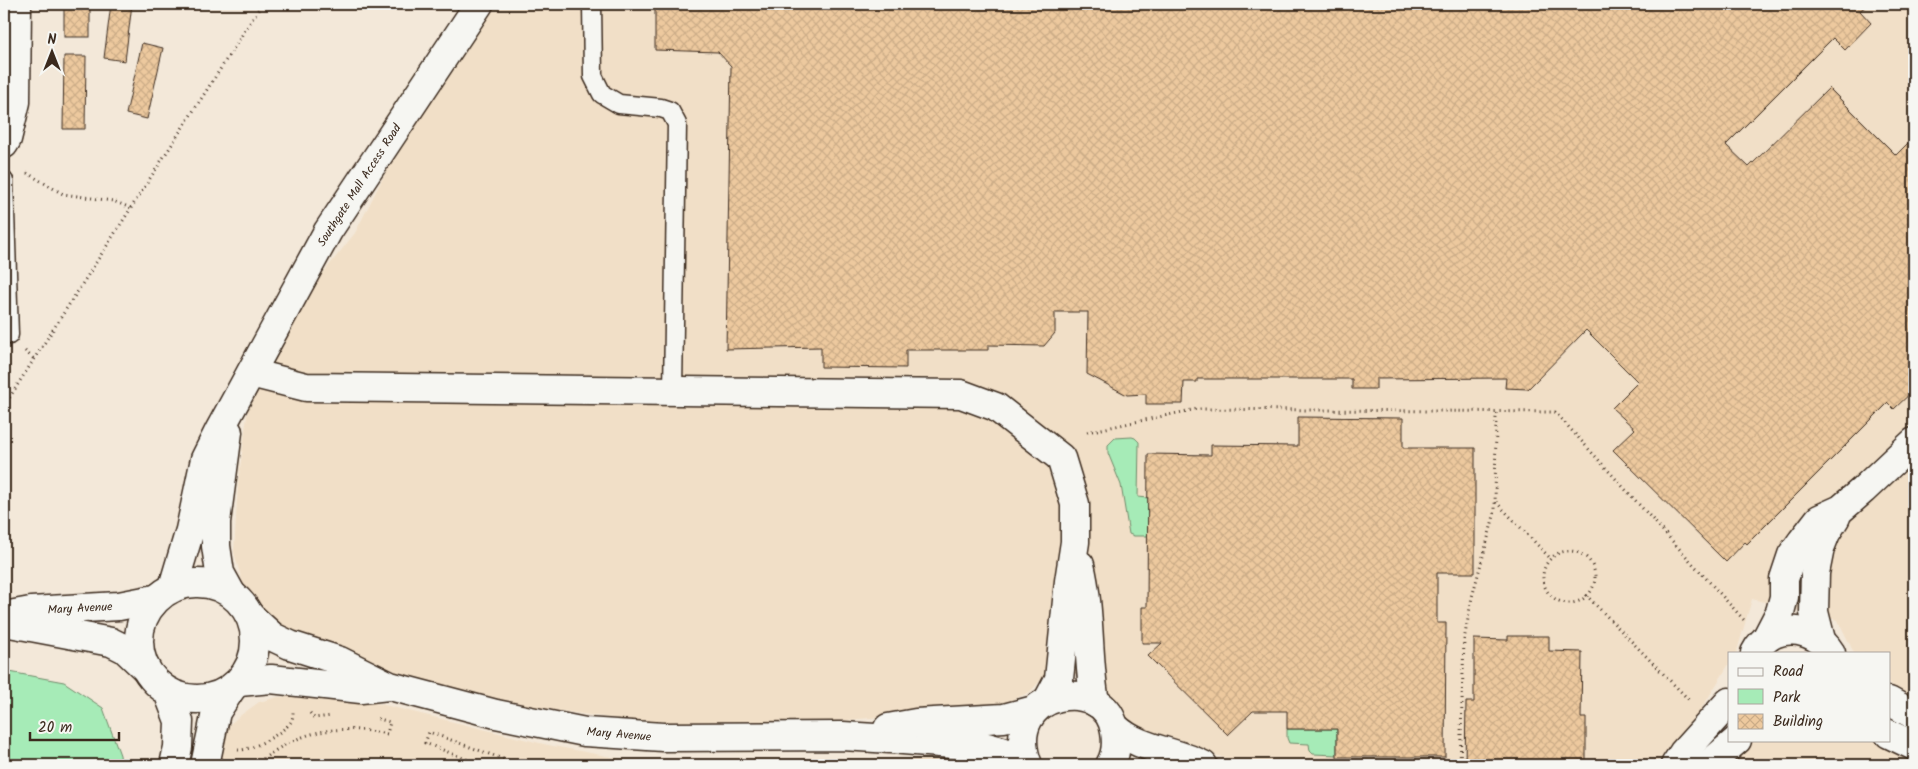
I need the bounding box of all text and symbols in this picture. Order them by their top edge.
north arrow [28,28,78,78]
text: N [48,29,57,51]
street label: Southgate Mall Access Road [312,119,407,250]
street label: Mary Avenue [47,597,113,620]
legend [1728,652,1890,742]
text: Road [1773,660,1804,684]
text: Park [1773,686,1801,710]
scale bar [30,709,119,741]
text: Building [1773,710,1823,734]
text: 20 m [38,716,72,740]
street label: Mary Avenue [586,722,653,747]

